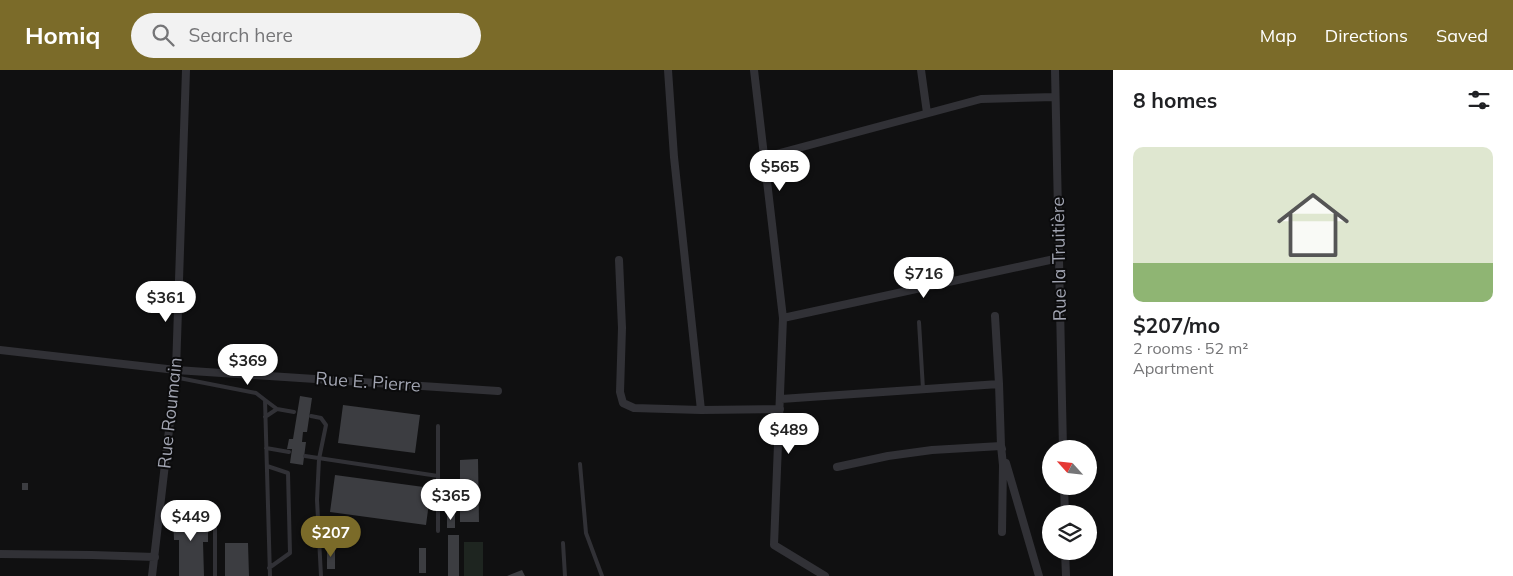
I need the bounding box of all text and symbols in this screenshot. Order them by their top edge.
search box [131,13,481,58]
text: Homiq [25,20,101,50]
icon: search [149,21,177,49]
text: Search here [189,23,293,47]
text: Map [1260,24,1297,47]
text: Directions [1325,24,1408,47]
text: Saved [1436,24,1488,47]
icon: filters [1465,86,1493,114]
text: 8 homes [1133,87,1217,113]
pin: $565 [750,150,810,192]
text: $565 [761,156,799,176]
icon: home [1268,180,1358,270]
street label: Rue la Truitière [1046,197,1071,321]
pin: $716 [894,256,954,299]
text: $716 [905,263,943,283]
pin: $361 [136,280,196,323]
text: $361 [147,287,185,307]
text: $207/mo [1133,312,1220,338]
text: 2 rooms · 52 m² [1133,338,1248,358]
pin: $369 [218,344,278,386]
text: $369 [229,350,267,370]
street label: Rue Roumain [152,356,187,470]
text: Apartment [1133,358,1214,378]
street label: Rue E. Pierre [315,366,421,397]
pin: $489 [759,412,819,455]
text: $489 [770,419,808,439]
north arrow [1042,440,1098,495]
map controls [1042,440,1097,560]
pin: $365 [421,478,481,521]
text: $365 [432,485,470,505]
pin: $449 [161,500,221,542]
button: layers [1042,505,1097,560]
text: $449 [172,506,210,526]
pin: $207 [301,516,361,558]
text: $207 [312,522,350,542]

